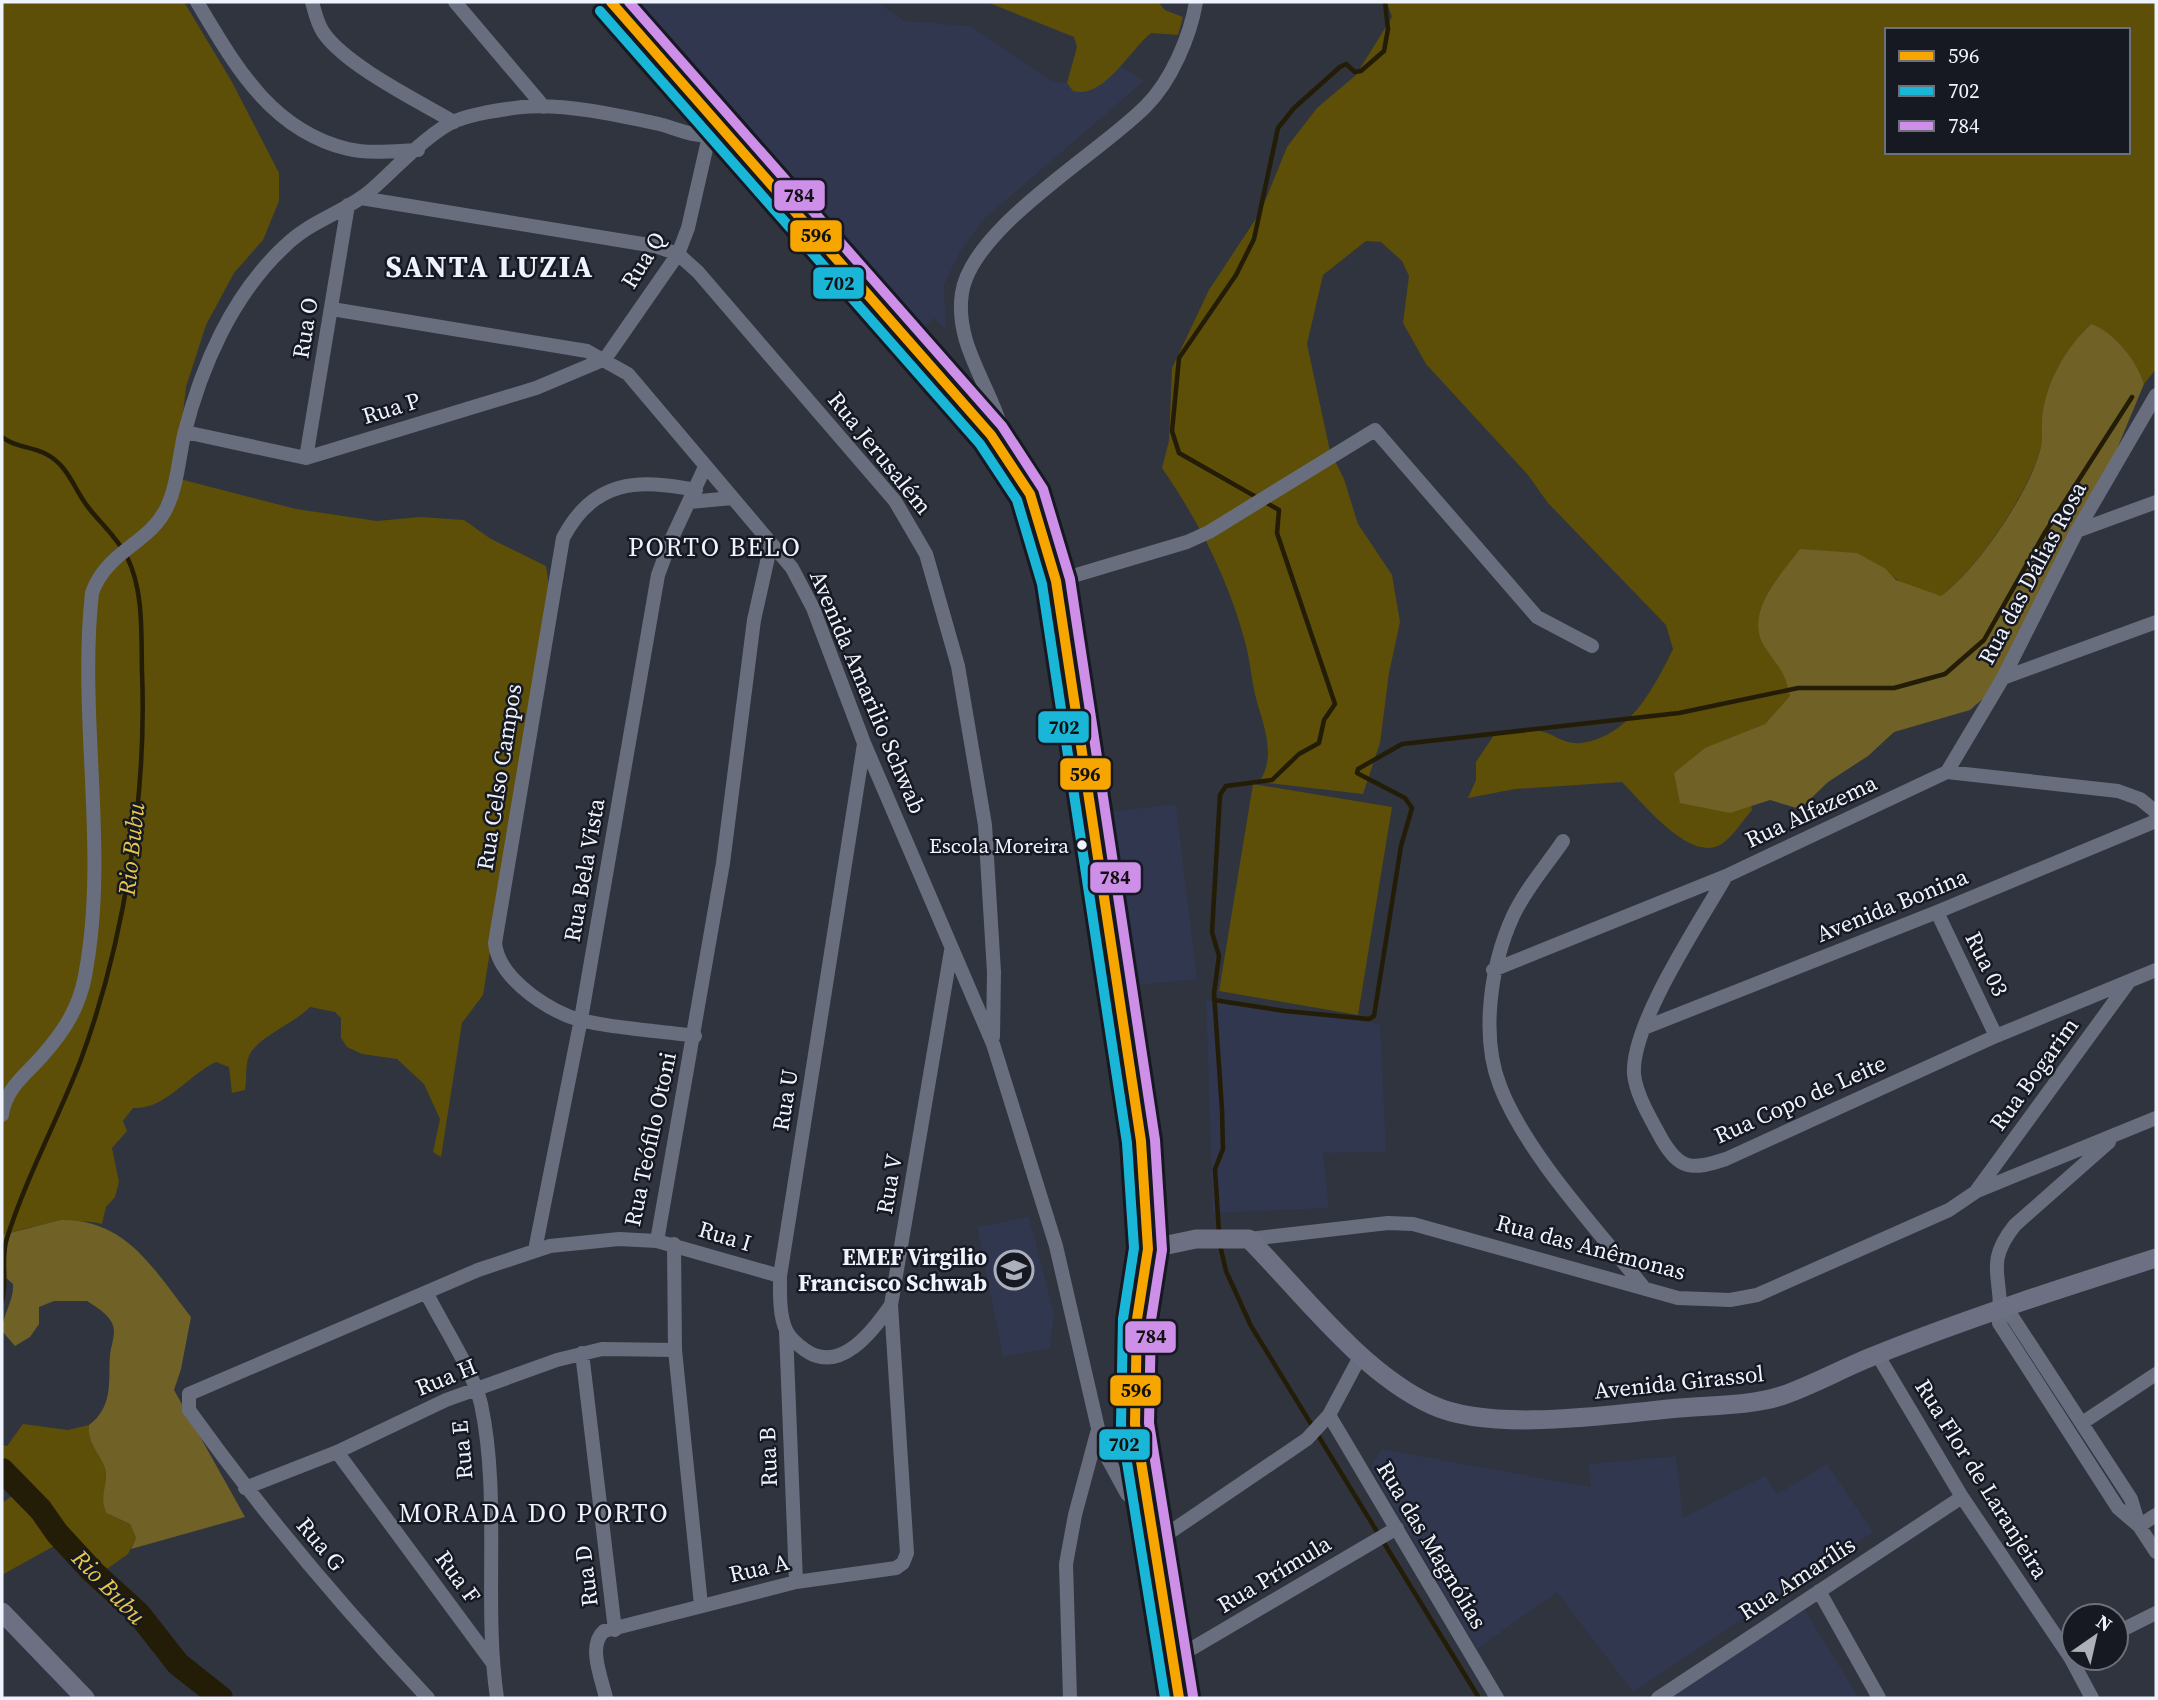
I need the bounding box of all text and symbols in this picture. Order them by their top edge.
legend [1885,28,2130,154]
text: 596 [1948,41,1980,70]
text: 702 [1948,76,1980,105]
text: 784 [1948,111,1980,140]
line badge: 784 [773,179,826,212]
text: 784 [784,182,814,208]
line badge: 596 [789,219,843,253]
text: 596 [801,222,831,248]
street label: Rua Q [613,225,673,295]
district label: SANTA LUZIA [385,246,595,287]
line badge: 702 [812,266,865,300]
text: 702 [824,270,854,296]
street label: Rua O [284,295,326,361]
street label: Rua P [358,384,424,432]
street label: Rua Jerusalém [821,385,940,521]
street label: Rua das Dálias Rosa [1970,476,2094,670]
district label: PORTO BELO [628,529,802,565]
street label: Avenida Amarilio Schwab [802,565,934,819]
street label: Rua Celso Campos [468,681,530,873]
line badge: 702 [1037,710,1090,744]
text: 702 [1049,714,1079,740]
line badge: 596 [1059,757,1112,791]
text: 596 [1070,761,1100,787]
street label: Rua Alfazema [1740,766,1882,855]
street label: Rua Bela Vista [556,796,612,944]
water label: Rio Bubu [110,801,152,898]
place label: Escola Moreira [929,831,1069,860]
marker: Escola Moreira [1075,838,1089,852]
street label: Avenida Bonina [1811,860,1973,950]
line badge: 784 [1089,861,1142,894]
text: 784 [1100,864,1130,890]
street label: Rua 03 [1958,926,2016,1002]
street label: Rua Bogarim [1982,1011,2086,1137]
street label: Rua Copo de Leite [1709,1047,1891,1151]
street label: Rua Teófilo Otoni [616,1049,684,1229]
street label: Rua U [764,1067,806,1133]
street label: Rua V [868,1151,910,1216]
street label: Rua das Anêmonas [1493,1206,1689,1288]
street label: Rua I [695,1213,755,1259]
place label: EMEF Virgilio Francisco Schwab [798,1241,987,1299]
school or university icon: EMEF Virgilio Francisco Schwab [993,1249,1035,1291]
line badge: 784 [1124,1320,1177,1354]
text: 784 [1136,1323,1166,1349]
street label: Rua H [411,1350,481,1404]
street label: Avenida Girassol [1593,1357,1766,1407]
street label: Rua Flor de Laranjeira [1908,1373,2057,1585]
line badge: 596 [1109,1374,1162,1407]
text: 596 [1121,1377,1151,1403]
street label: Rua E [443,1419,481,1481]
street label: Rua B [751,1427,785,1487]
line badge: 702 [1098,1428,1151,1461]
text: 702 [1109,1431,1139,1457]
street label: Rua das Magnólias [1369,1455,1495,1635]
district label: MORADA DO PORTO [398,1495,670,1531]
street label: Rua G [289,1510,353,1578]
street label: Rua Prímula [1211,1527,1337,1621]
street label: Rua Amarílis [1732,1528,1862,1628]
water label: Rio Bubu [64,1541,153,1632]
street label: Rua F [428,1544,488,1610]
street label: Rua D [566,1544,606,1608]
street label: Rua A [726,1545,793,1590]
north arrow [2060,1602,2130,1672]
text: N [2091,1608,2118,1638]

